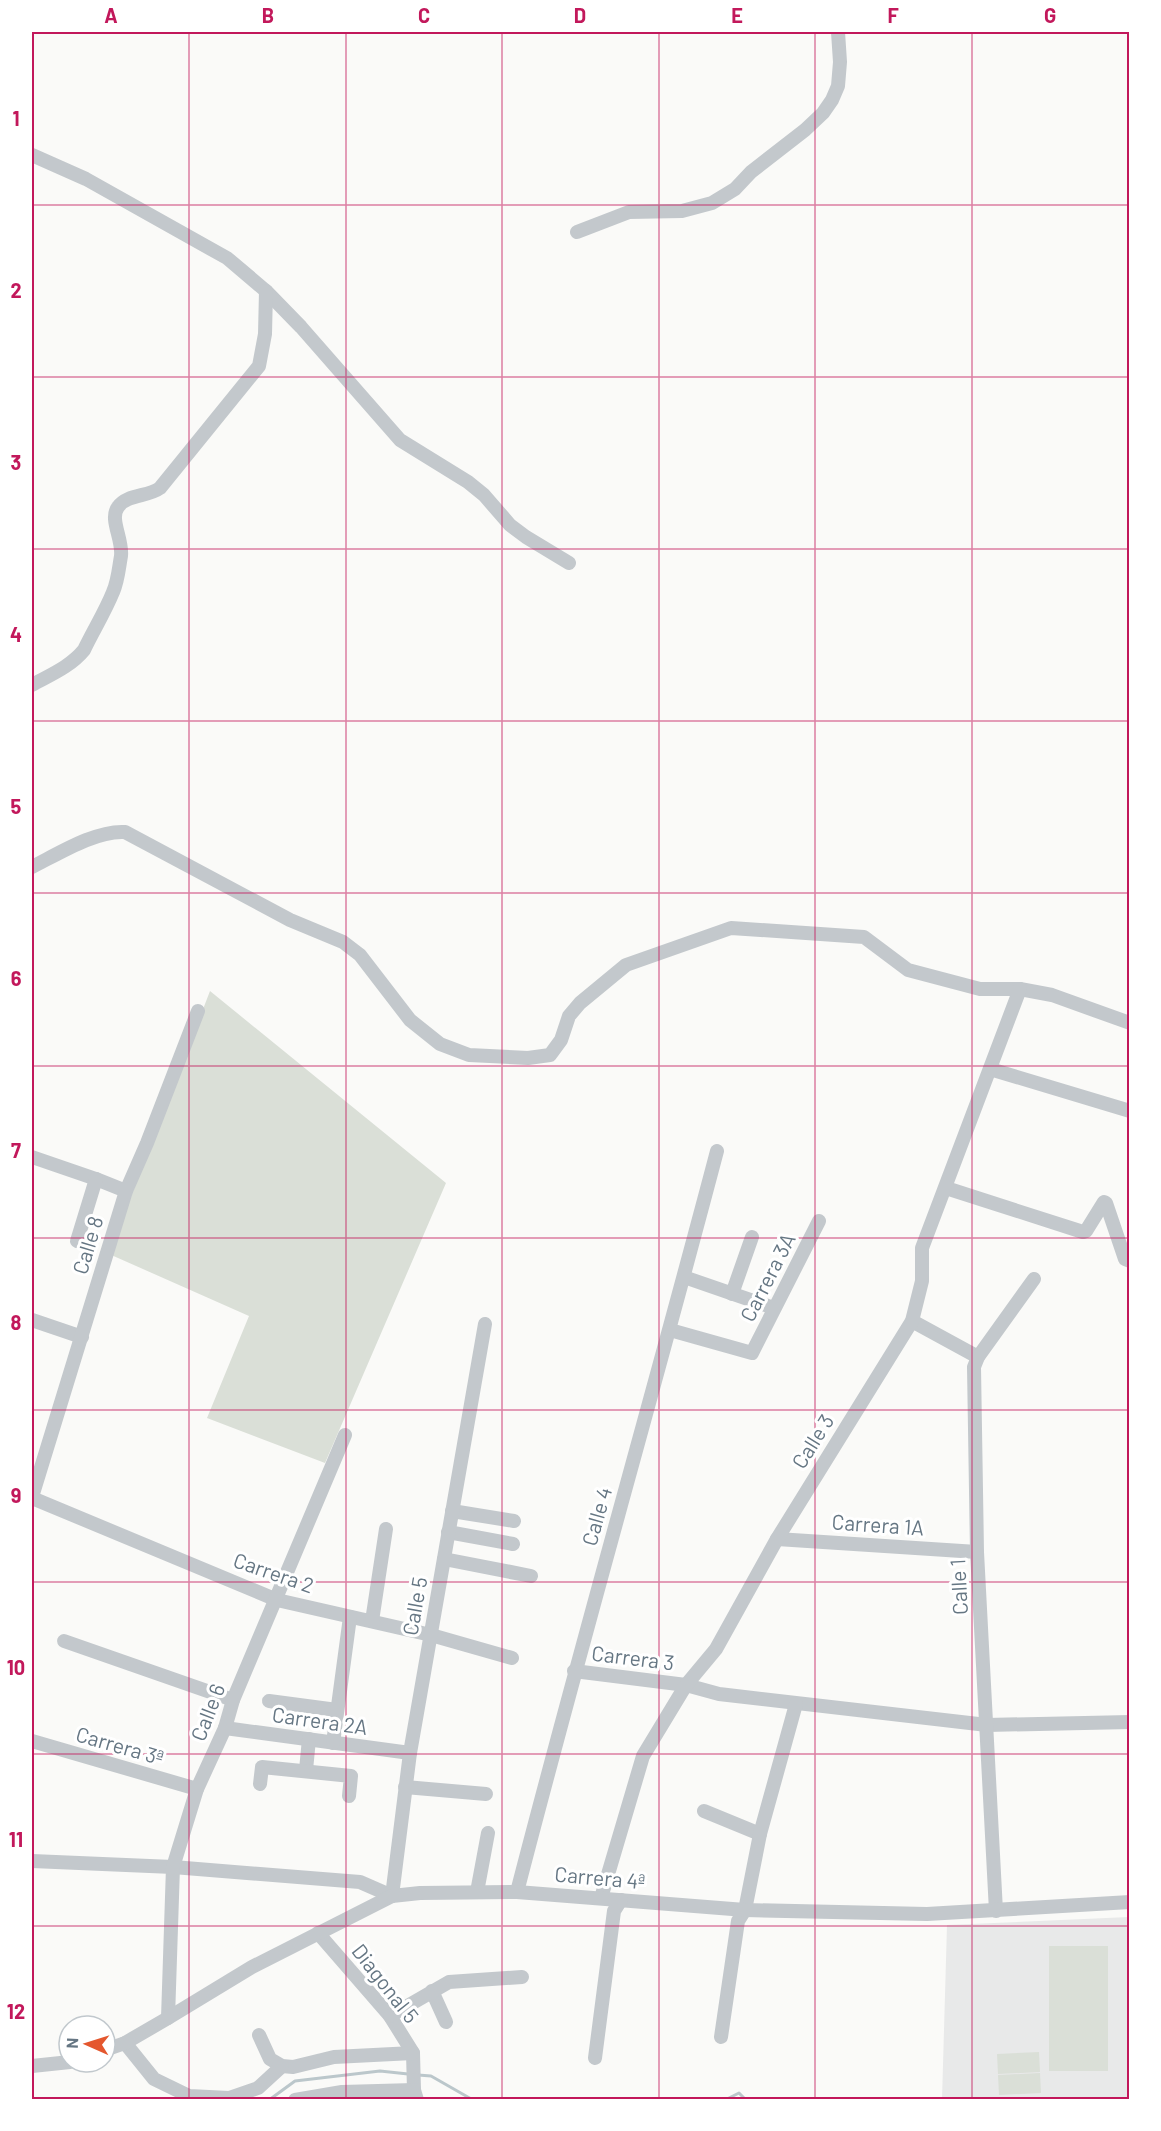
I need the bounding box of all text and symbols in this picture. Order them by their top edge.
text: A [104,3,118,27]
text: B [262,3,274,27]
text: C [418,3,430,27]
text: D [574,3,586,27]
text: E [731,3,743,27]
text: F [887,3,899,27]
text: G [1044,3,1056,27]
text: 1 [12,106,20,130]
text: 2 [10,278,22,302]
text: 3 [11,450,21,474]
text: 4 [10,622,22,646]
text: 5 [11,794,22,818]
text: 6 [11,966,22,990]
text: 7 [11,1138,21,1162]
street label: Calle 8 [66,1213,108,1277]
street label: Carrera 3A [734,1228,800,1325]
text: 8 [11,1310,22,1334]
street label: Calle 3 [786,1409,838,1473]
text: 9 [11,1483,21,1507]
street label: Calle 4 [576,1484,616,1548]
street label: Carrera 1A [831,1508,925,1540]
street label: Carrera 2 [230,1547,318,1597]
street label: Calle 1 [944,1559,972,1615]
street label: Calle 5 [397,1575,431,1637]
street label: Carrera 3 [590,1640,676,1674]
text: 10 [7,1655,25,1679]
street label: Calle 6 [185,1680,229,1744]
street label: Carrera 2A [271,1701,370,1739]
street label: Carrera 3ª [73,1721,167,1769]
text: 11 [9,1827,23,1851]
street label: Carrera 4ª [554,1861,646,1893]
street label: Diagonal 5 [347,1938,425,2028]
text: 12 [7,1999,25,2023]
north arrow [57,2014,117,2074]
text: N [62,2037,81,2049]

